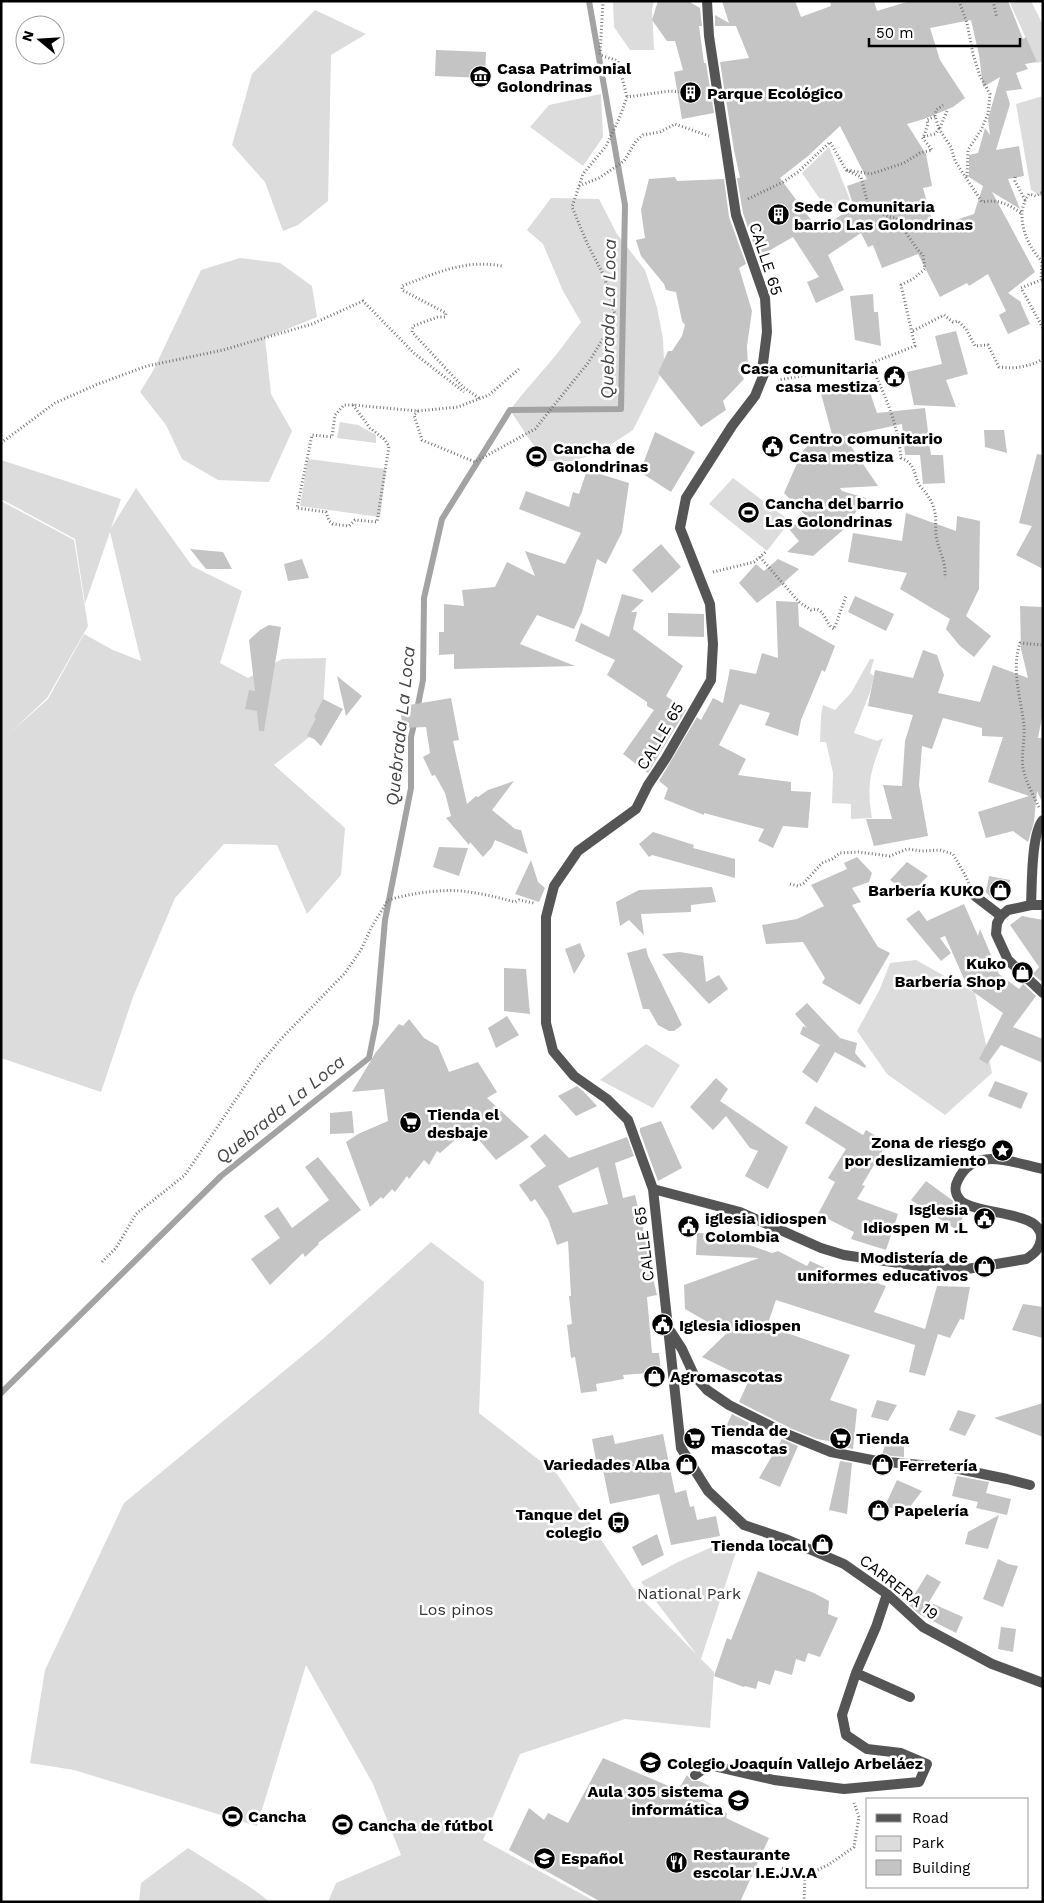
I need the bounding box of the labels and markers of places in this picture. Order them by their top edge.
place label: Casa Patrimonial Golondrinas [497,59,632,96]
museum icon: Casa Patrimonial Golondrinas [469,65,493,89]
building icon: Parque Ecológico [679,81,703,105]
place label: Parque Ecológico [707,84,844,103]
place label: Sede Comunitaria barrio Las Golondrinas [794,197,973,234]
building icon: Sede Comunitaria barrio Las Golondrinas [766,203,790,227]
place label: Casa comunitaria casa mestiza [740,359,879,396]
public building icon: Casa comunitaria casa mestiza [882,365,906,389]
place label: Centro comunitario Casa mestiza [789,429,943,466]
public building icon: Centro comunitario Casa mestiza [761,435,785,459]
place label: Cancha de Golondrinas [553,439,649,476]
sports icon: Cancha de Golondrinas [525,445,549,469]
place label: Cancha del barrio Las Golondrinas [765,494,904,531]
sports icon: Cancha del barrio Las Golondrinas [737,500,761,524]
shop icon: Barbería KUKO [988,878,1012,902]
place label: Barbería KUKO [868,881,984,900]
place label: Kuko Barbería Shop [895,954,1006,991]
shop icon: Kuko Barbería Shop [1010,960,1034,984]
place label: Tienda el desbaje [427,1105,500,1142]
supermarket icon: Tienda el desbaje [399,1111,423,1135]
place label: Zona de riesgo por deslizamiento [845,1133,986,1170]
place icon: Zona de riesgo por deslizamiento [990,1139,1014,1163]
place label: Isglesia Idiospen M .L [863,1200,969,1237]
public building icon: Isglesia Idiospen M .L [972,1206,996,1230]
place label: iglesia idiospen Colombia [705,1209,827,1246]
public building icon: iglesia idiospen Colombia [677,1215,701,1239]
place label: Modistería de uniformes educativos [797,1248,968,1285]
shop icon: Modistería de uniformes educativos [972,1254,996,1278]
public building icon: Iglesia idiospen [651,1313,675,1337]
place label: Iglesia idiospen [679,1316,801,1335]
shop icon: Agromascotas [642,1364,666,1388]
place label: Agromascotas [670,1367,783,1386]
place label: Tienda de mascotas [711,1421,788,1458]
supermarket icon: Tienda [828,1426,852,1450]
supermarket icon: Tienda de mascotas [683,1427,707,1451]
place label: Tienda [856,1429,910,1448]
shop icon: Variedades Alba [674,1452,698,1476]
shop icon: Ferretería [871,1453,895,1477]
place label: Variedades Alba [543,1455,671,1474]
place label: Ferretería [899,1456,978,1475]
shop icon: Papelería [866,1498,890,1522]
place label: Papelería [894,1501,969,1520]
place label: Tanque del colegio [515,1505,603,1542]
bus stop icon: Tanque del colegio [606,1511,630,1535]
shop icon: Tienda local [811,1533,835,1557]
place label: Tienda local [711,1536,808,1555]
school or university icon: Colegio Joaquín Vallejo Arbeláez [639,1751,663,1775]
place label: Colegio Joaquín Vallejo Arbeláez [667,1754,923,1773]
place label: Aula 305 sistema informática [587,1782,724,1819]
school or university icon: Aula 305 sistema informática [727,1788,751,1812]
sports icon: Cancha [220,1804,244,1828]
place label: Cancha [248,1807,307,1826]
sports icon: Cancha de fútbol [330,1813,354,1837]
place label: Cancha de fútbol [358,1816,494,1835]
place label: Restaurante escolar I.E.J.V.A [693,1845,817,1882]
school or university icon: Español [533,1846,557,1870]
place label: Español [561,1849,624,1868]
restaurant icon: Restaurante escolar I.E.J.V.A [665,1851,689,1875]

